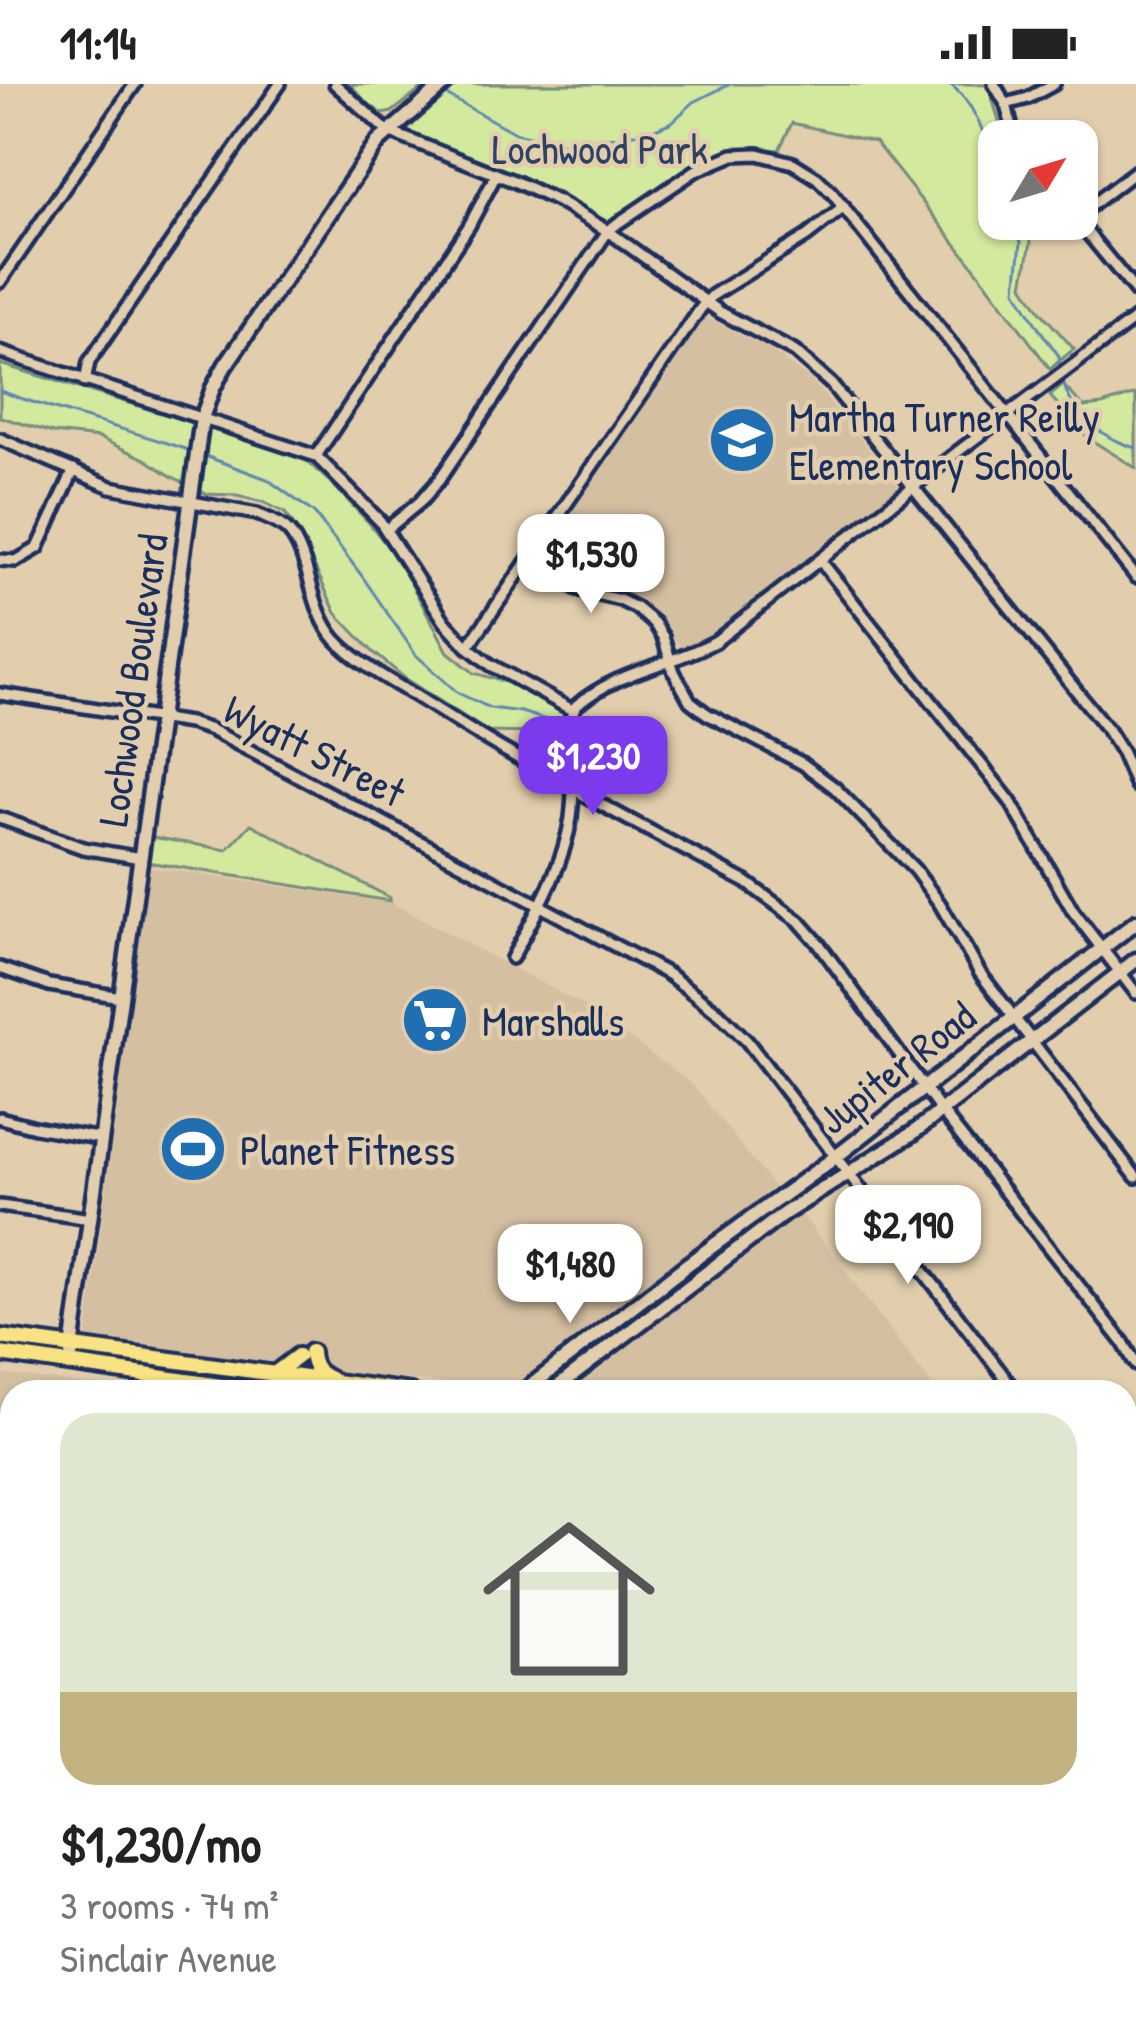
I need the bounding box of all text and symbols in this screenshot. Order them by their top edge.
text: 11:14 [60,12,136,73]
park label: Lochwood Park [492,120,708,177]
north arrow [978,120,1098,240]
map controls [978,120,1098,240]
place label: Martha Turner Reilly Elementary School [789,388,1100,493]
school or university icon: Martha Turner Reilly Elementary School [707,405,777,475]
pin: $1,530 [493,514,689,616]
text: $1,530 [544,526,638,579]
street label: Lochwood Boulevard [83,530,181,830]
street label: Wyatt Street [215,680,416,820]
pin: $1,230 [495,716,691,818]
text: $1,230 [545,728,641,781]
supermarket icon: Marshalls [400,985,470,1055]
street label: Jupiter Road [805,987,987,1147]
place label: Marshalls [482,992,624,1049]
sports icon: Planet Fitness [158,1114,228,1184]
place label: Planet Fitness [240,1121,455,1178]
pin: $2,190 [810,1185,1006,1287]
text: $2,190 [862,1197,954,1250]
pin: $1,480 [472,1224,668,1326]
text: $1,480 [525,1236,615,1289]
icon: home [461,1491,677,1707]
text: $1,230/mo [60,1809,261,1878]
text: 3 rooms · 74 m² [60,1878,279,1931]
text: Sinclair Avenue [60,1931,277,1984]

